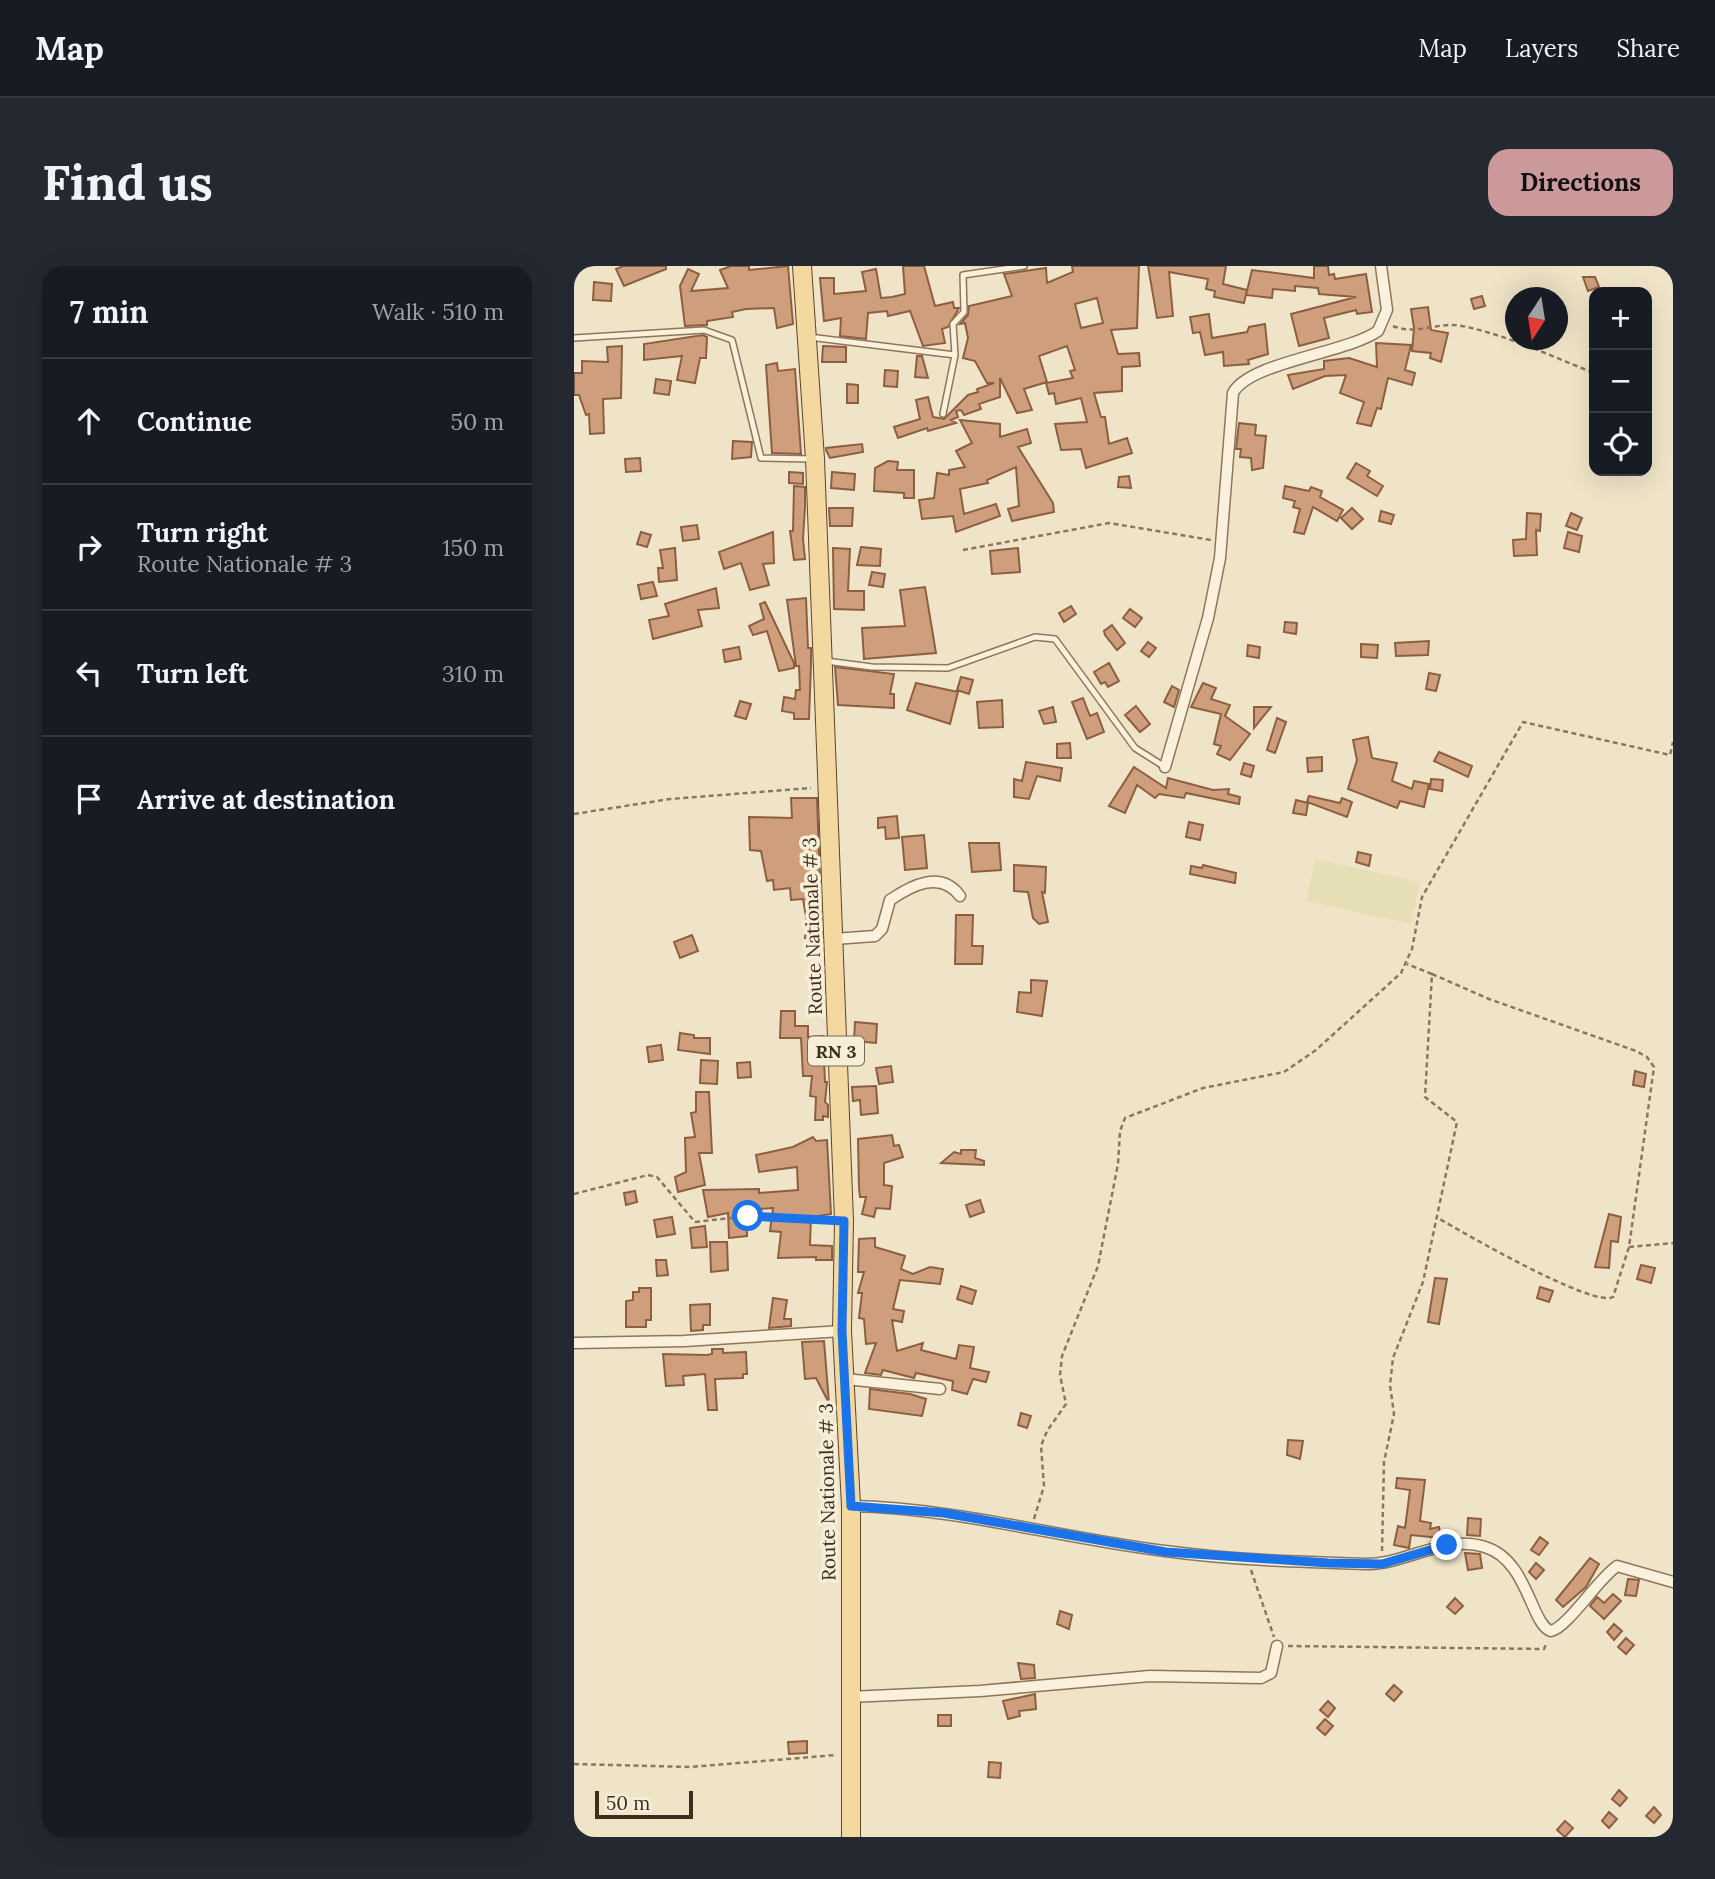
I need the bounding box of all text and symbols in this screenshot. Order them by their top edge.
text: Map [35,27,104,69]
text: Map [1418,33,1467,64]
text: Layers [1505,33,1578,64]
text: Share [1616,33,1680,64]
button: Directions [1488,149,1673,216]
text: Find us [42,151,213,213]
north arrow [1505,287,1568,350]
map controls [1589,287,1652,476]
button: + [1589,287,1652,350]
text: 7 min [70,293,149,331]
text: Walk · 510 m [372,297,504,326]
button: − [1589,350,1652,413]
icon: ahead [70,402,108,440]
text: Continue [137,405,252,438]
text: 50 m [451,407,504,436]
button: locate [1589,413,1652,476]
text: Turn right [137,516,268,549]
icon: right [70,528,108,566]
text: 150 m [442,533,504,562]
text: Route Nationale # 3 [137,549,352,578]
icon: left [70,654,108,692]
text: Turn left [137,657,248,690]
text: 310 m [442,659,504,688]
icon: arrive [70,780,108,818]
text: Arrive at destination [137,783,395,816]
street label: Route Nationale # 3 [797,837,827,1015]
road number: RN 3 [808,1036,864,1066]
route start [732,1200,763,1231]
street label: Route Nationale # 3 [813,1403,841,1581]
route end [1431,1529,1462,1560]
scale bar [595,1788,693,1820]
text: 50 m [606,1791,650,1815]

